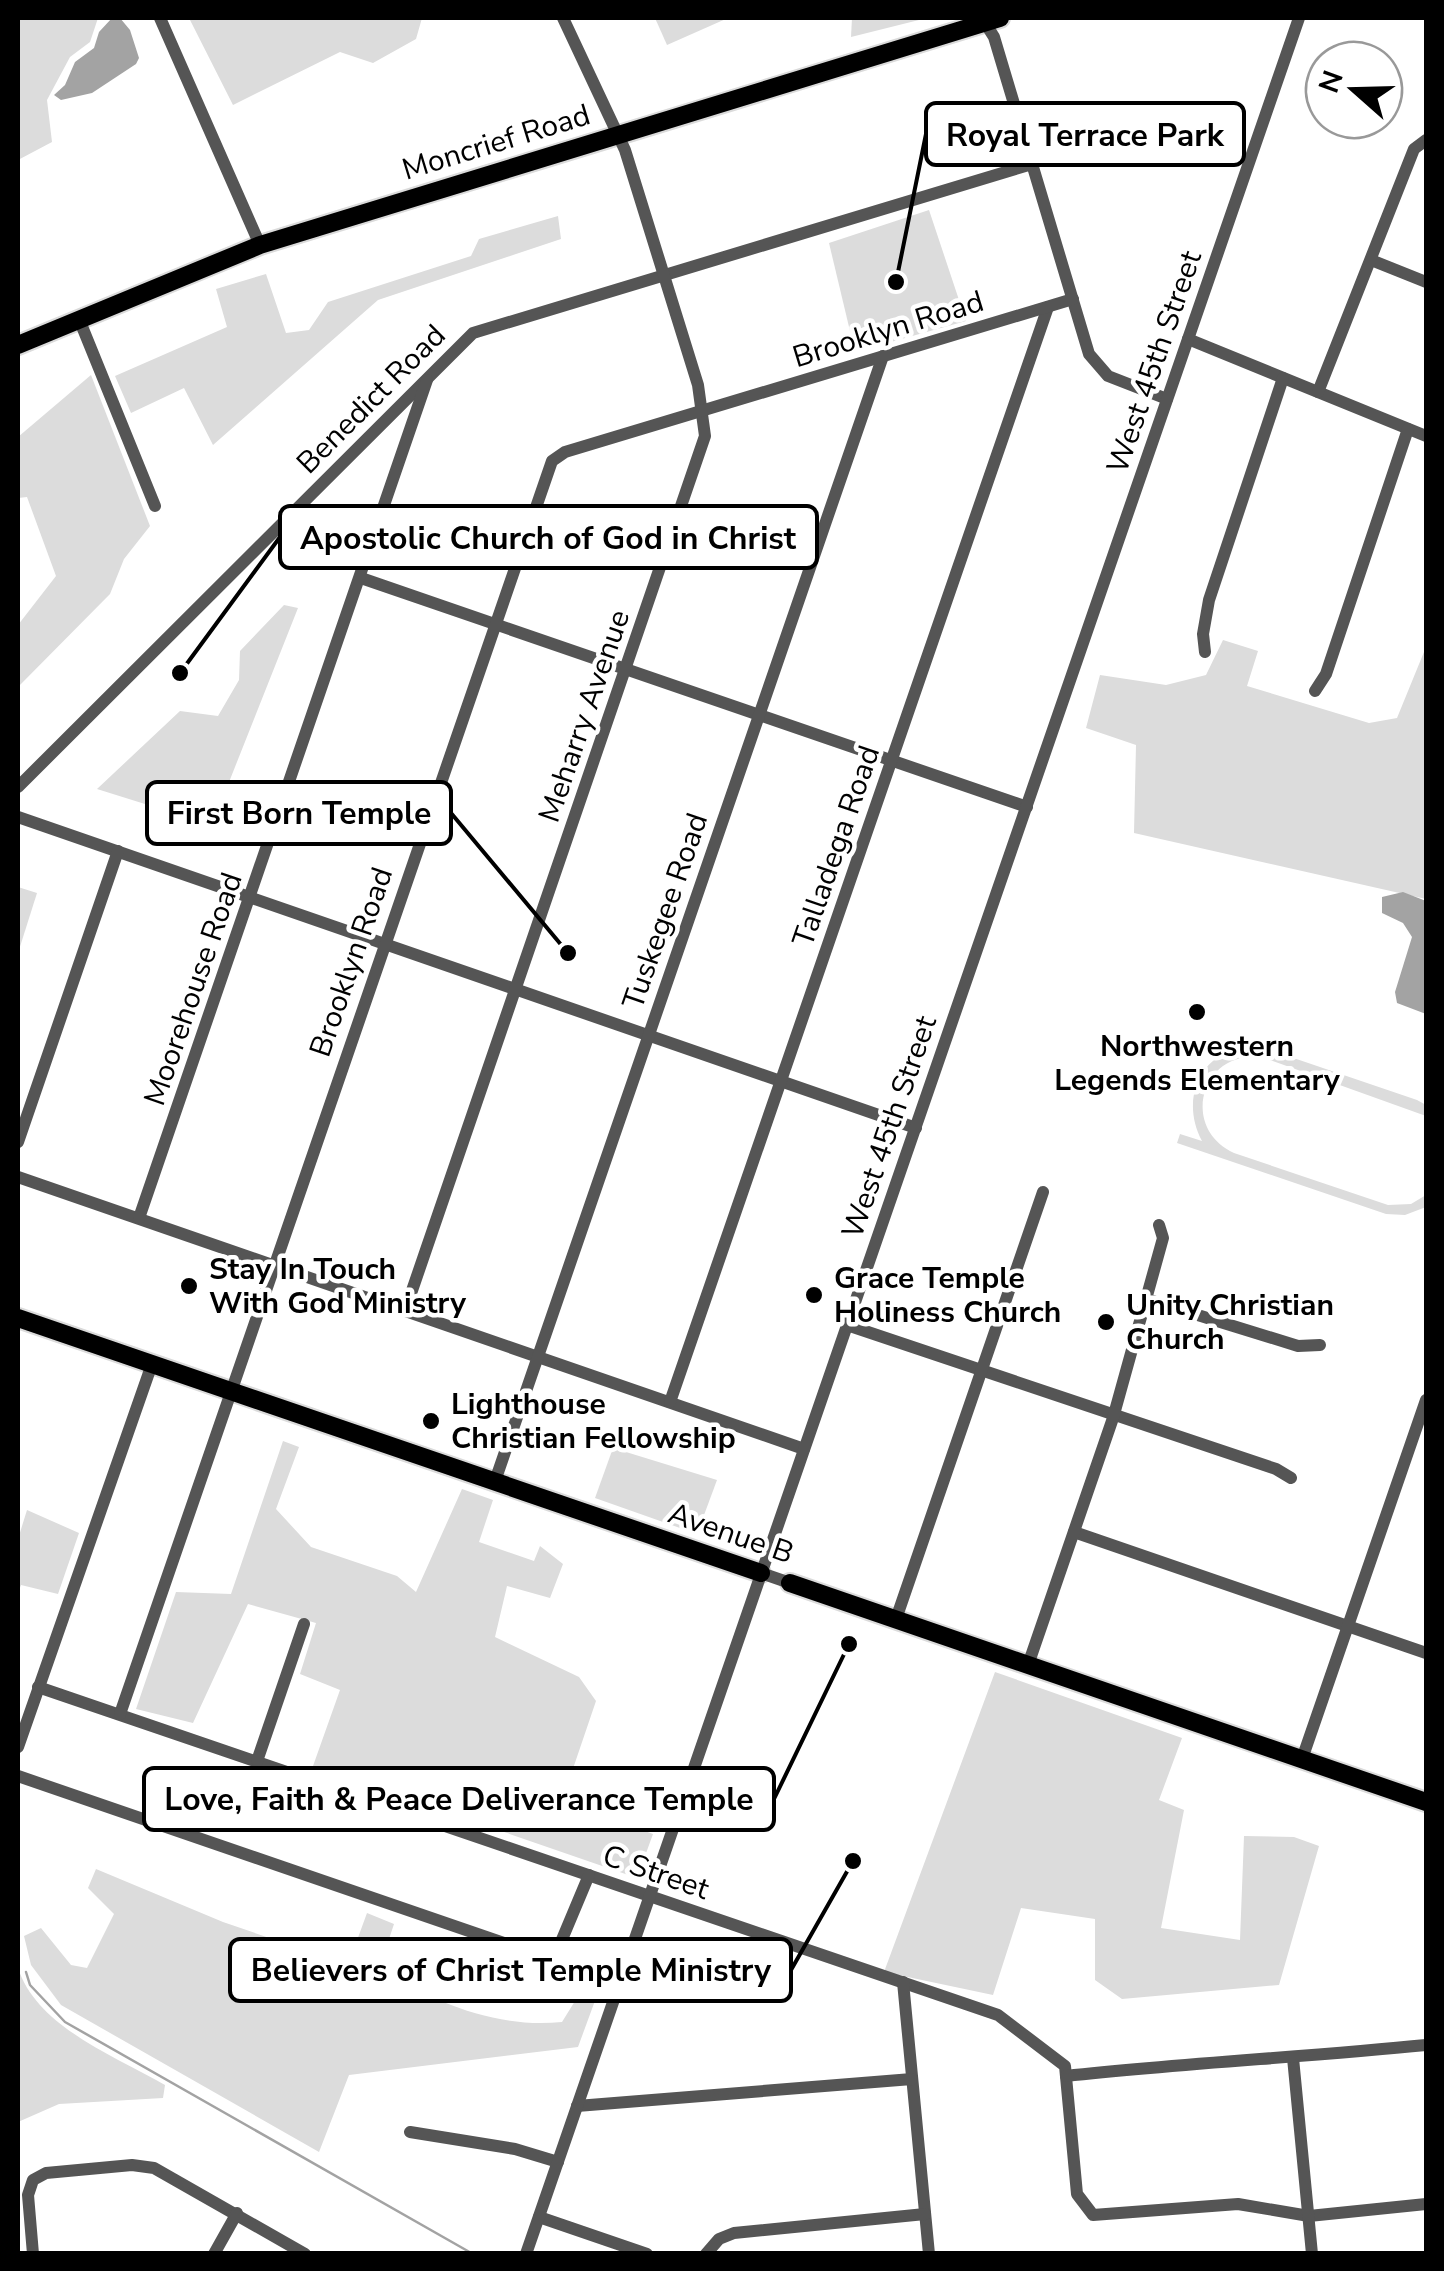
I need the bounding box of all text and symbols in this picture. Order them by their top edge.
north arrow [1304,40,1404,140]
text: N [1310,65,1353,98]
street label: Moncrief Road [397,94,595,191]
callout: Royal Terrace Park [926,103,1244,165]
text: Royal Terrace Park [946,114,1225,157]
street label: West 45th Street [1097,245,1212,479]
street label: Brooklyn Road [788,281,989,378]
street label: Benedict Road [288,316,455,483]
callout: Apostolic Church of God in Christ [280,506,817,568]
text: Apostolic Church of God in Christ [300,517,797,560]
street label: Meharry Avenue [529,604,640,828]
street label: Talladega Road [783,740,890,952]
callout: First Born Temple [147,782,451,844]
text: First Born Temple [167,792,431,835]
street label: Tuskegee Road [613,808,718,1015]
street label: Brooklyn Road [300,862,403,1062]
street label: Moorehouse Road [134,867,253,1111]
marker: Northwestern Legends Elementary [1186,1001,1208,1023]
street label: West 45th Street [832,1010,947,1244]
place label: Northwestern Legends Elementary [1054,1026,1340,1101]
place label: Stay In Touch With God Ministry [209,1249,466,1324]
place label: Grace Temple Holiness Church [834,1258,1061,1333]
marker: Stay In Touch With God Ministry [178,1275,200,1297]
marker: Grace Temple Holiness Church [803,1284,825,1306]
place label: Unity Christian Church [1126,1285,1334,1360]
marker: Unity Christian Church [1095,1311,1117,1333]
place label: Lighthouse Christian Fellowship [451,1384,736,1459]
marker: Lighthouse Christian Fellowship [420,1410,442,1432]
street label: Avenue B [663,1493,799,1574]
callout: Love, Faith & Peace Deliverance Temple [144,1768,774,1830]
text: Love, Faith & Peace Deliverance Temple [164,1778,754,1821]
street label: C Street [597,1835,715,1910]
callout: Believers of Christ Temple Ministry [230,1939,791,2001]
text: Believers of Christ Temple Ministry [251,1949,772,1992]

